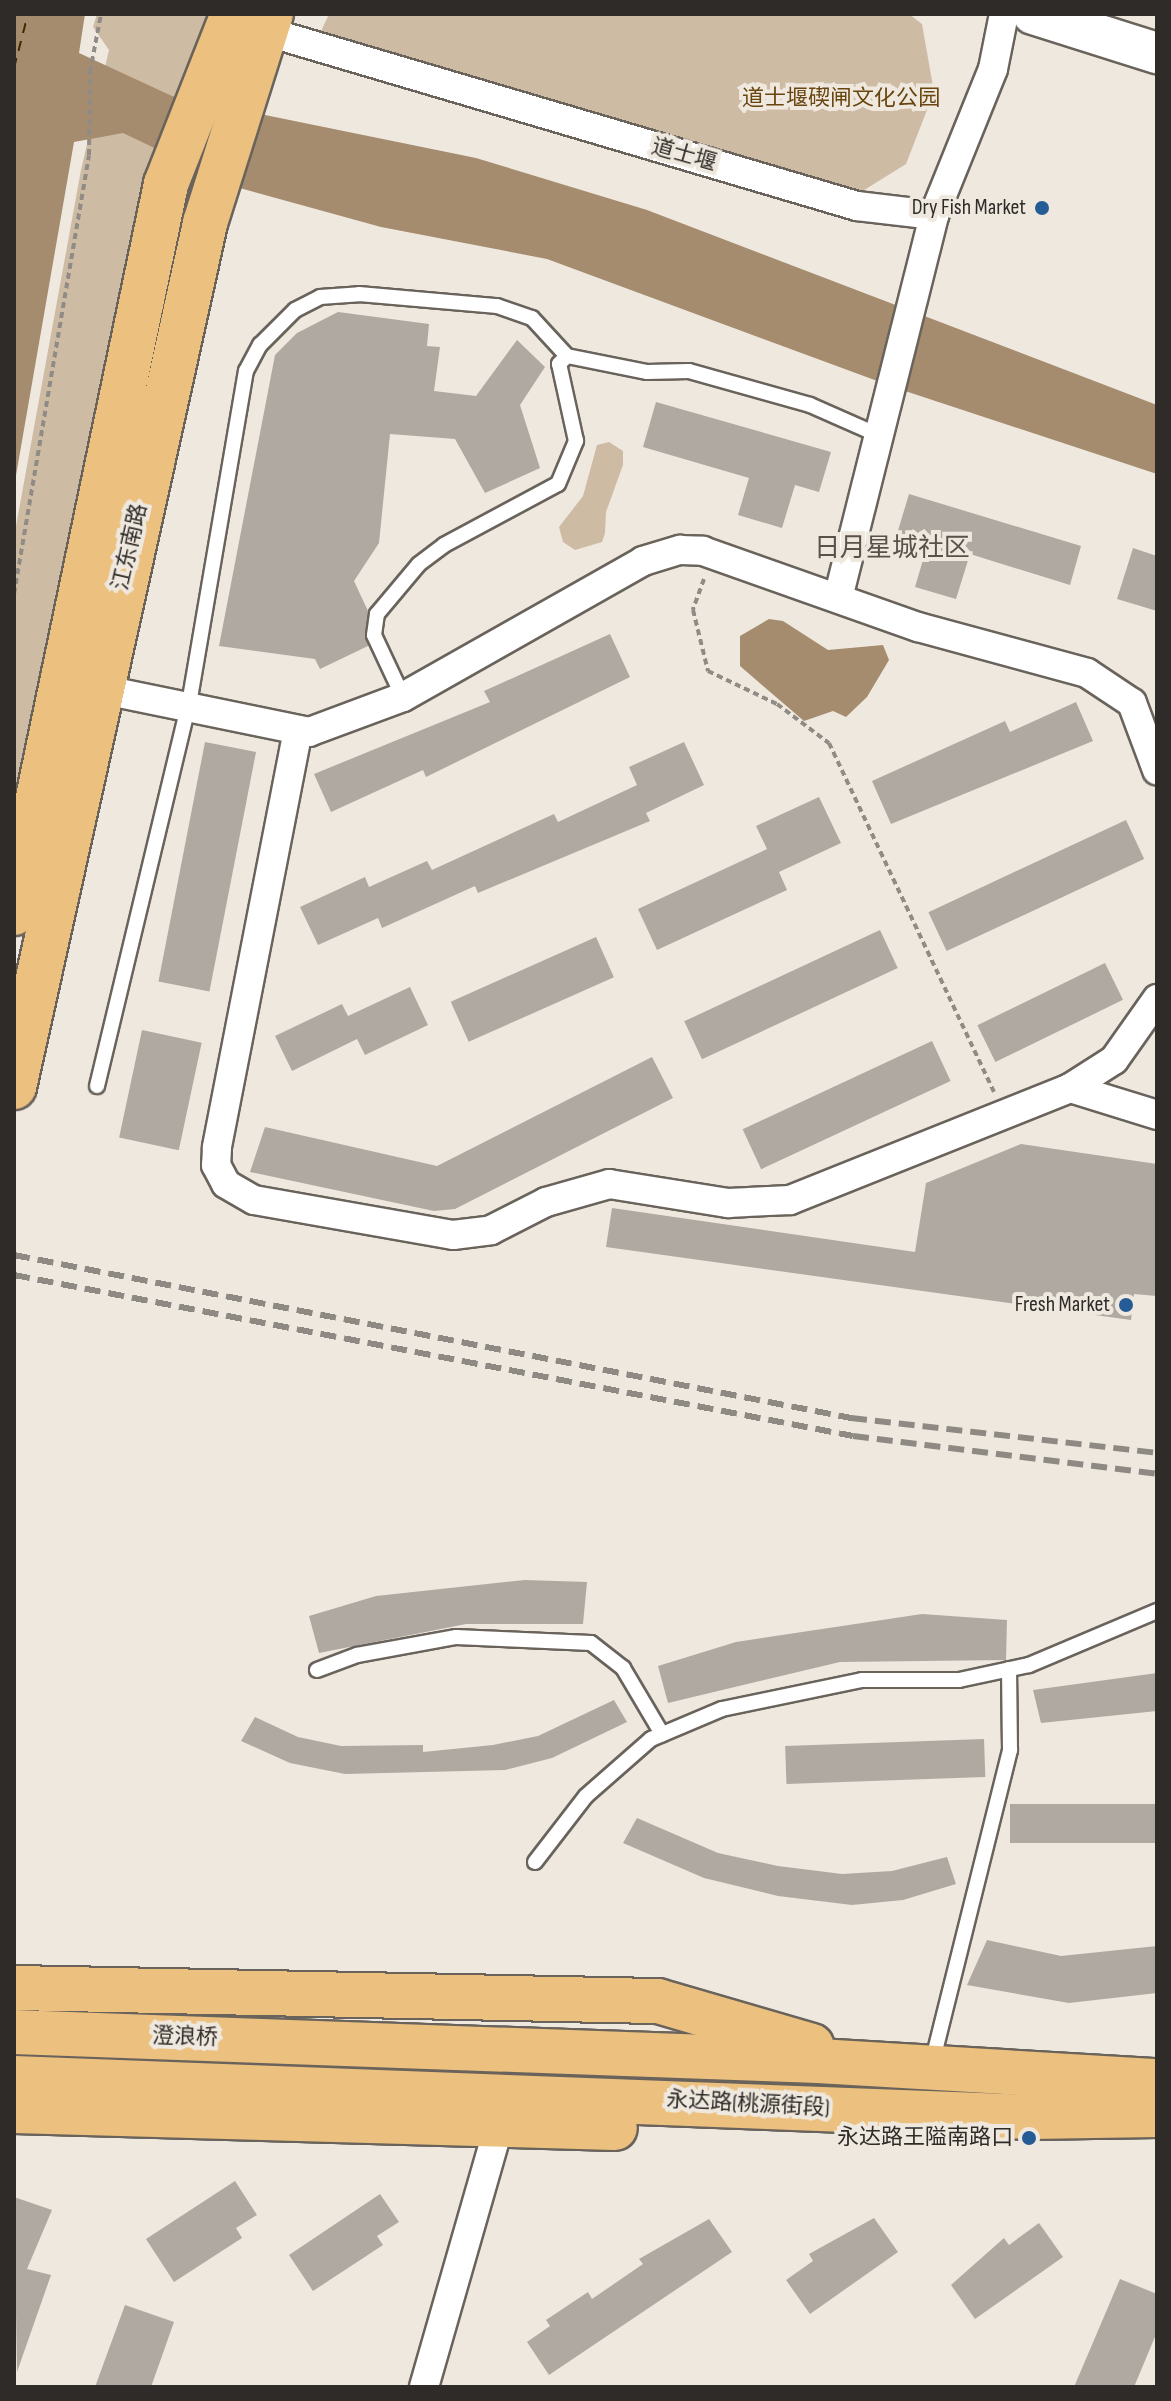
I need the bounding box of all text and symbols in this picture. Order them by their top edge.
park label: 道士堰碶闸文化公园 [742,86,940,112]
street label: 道士堰 [649,133,719,177]
place label: Dry Fish Market [912,195,1026,221]
marker: Dry Fish Market [1033,199,1051,217]
street label: 江东南路 [107,501,153,593]
district label: 日月星城社区 [814,533,970,565]
place label: Fresh Market [1015,1292,1110,1318]
marker: Fresh Market [1117,1296,1135,1314]
street label: 澄浪桥 [152,2023,218,2051]
street label: 永达路(桃源街段) [666,2087,830,2121]
place label: 永达路王隘南路口 [837,2125,1013,2151]
marker: 永达路王隘南路口 [1020,2129,1038,2147]

